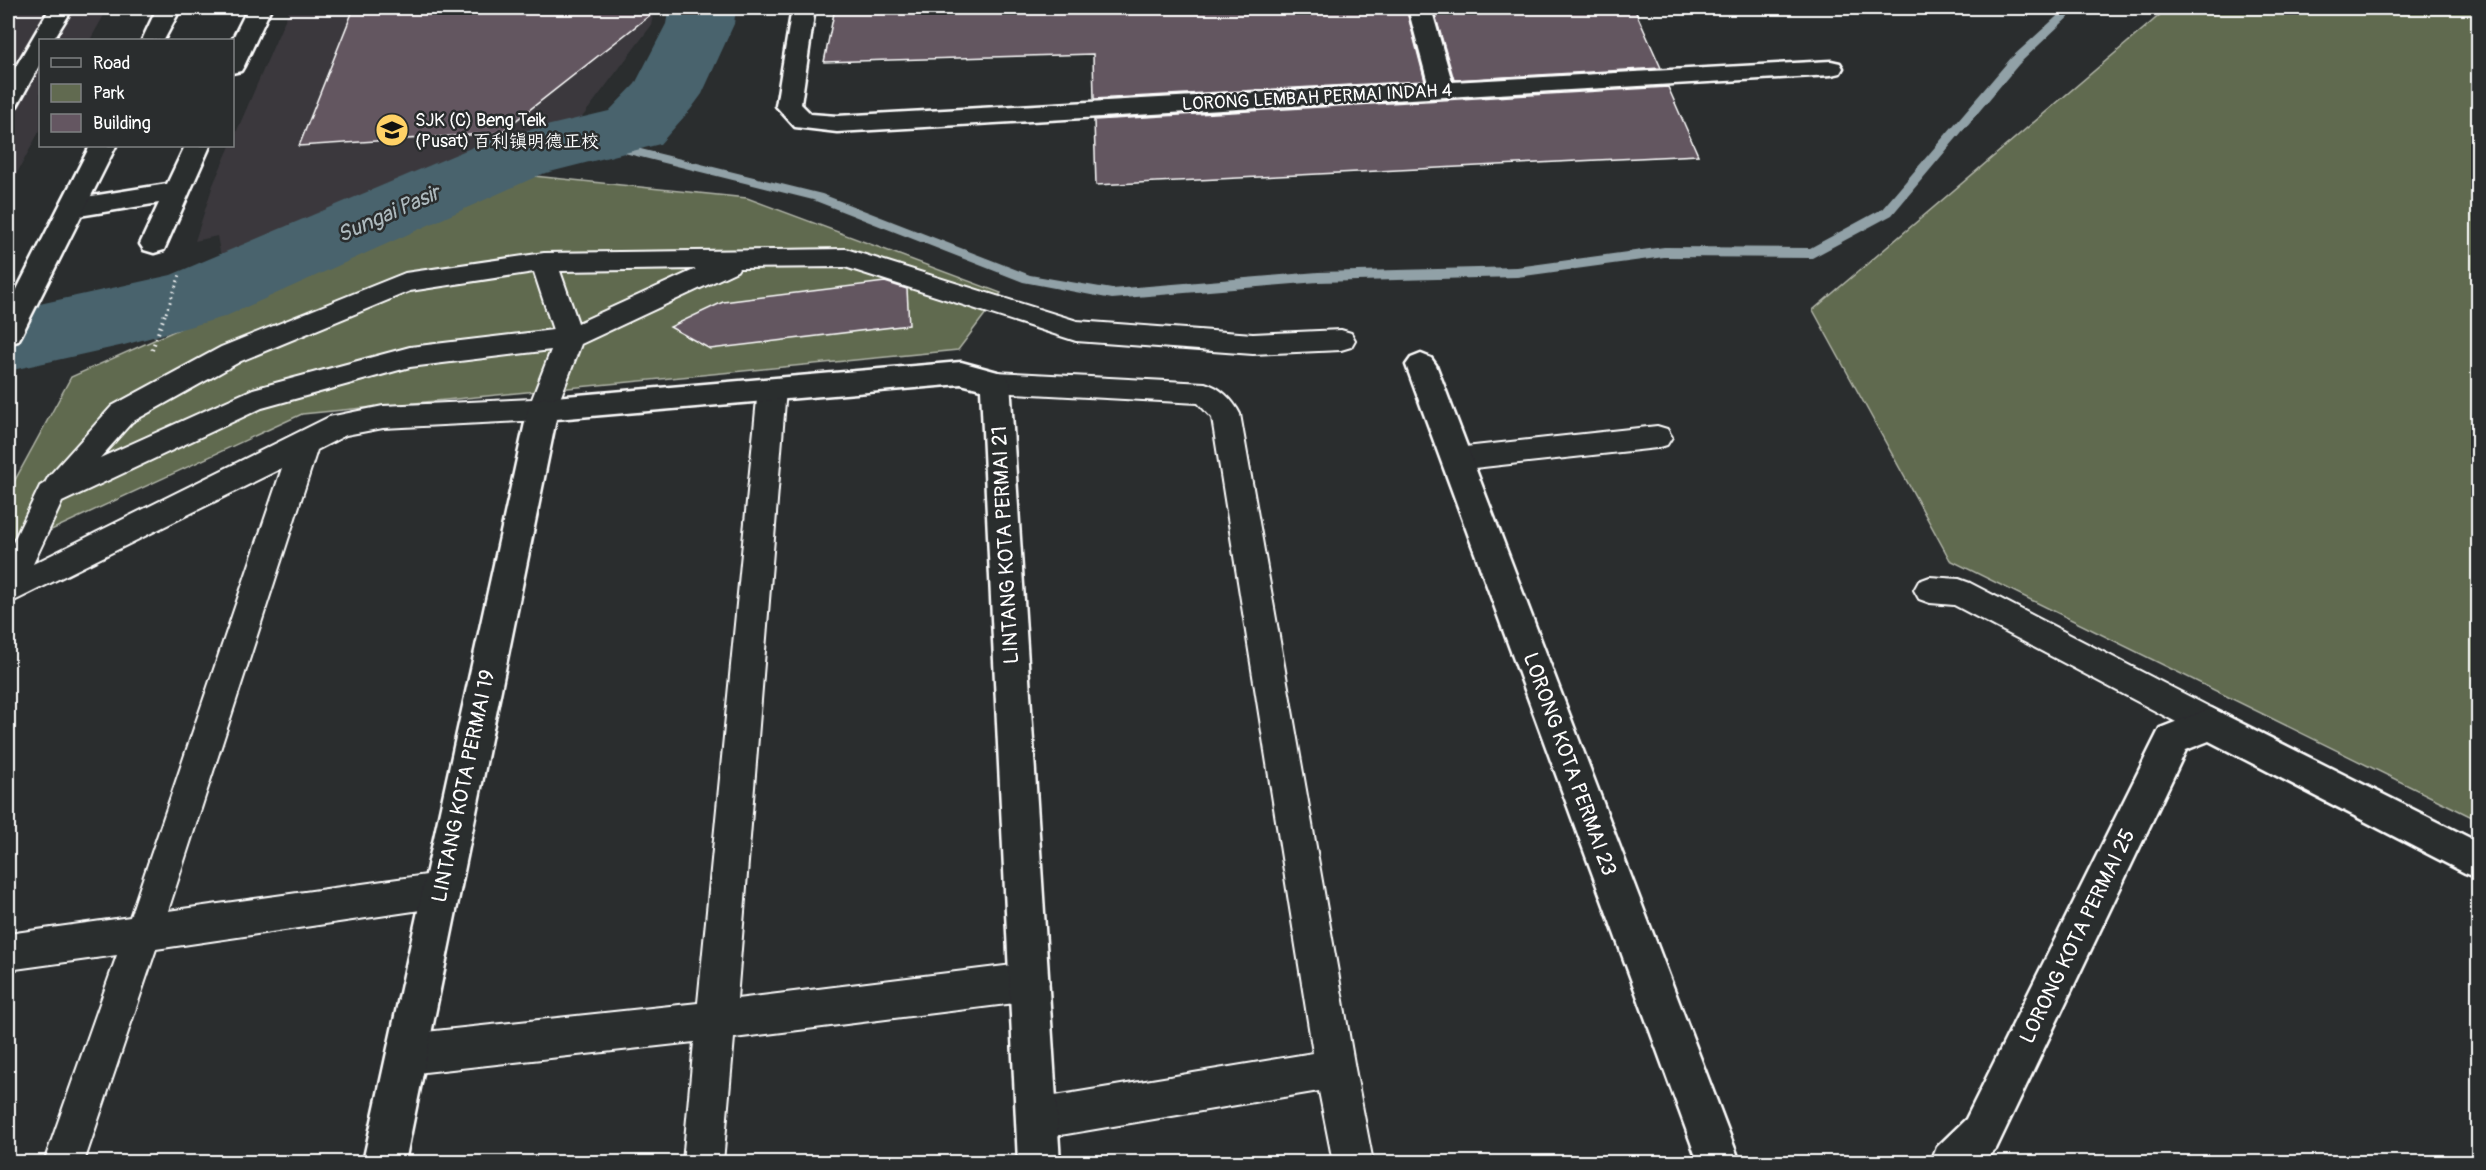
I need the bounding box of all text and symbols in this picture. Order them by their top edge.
legend [39,39,234,147]
text: Road [93,52,130,75]
street label: LORONG LEMBAH PERMAI INDAH 4 [1181,79,1453,116]
text: Park [93,82,125,105]
place label: SJK (C) Beng Teik (Pusat) 百利镇明德正校 [415,109,599,153]
text: Building [93,112,151,135]
school or university icon: SJK (C) Beng Teik (Pusat) 百利镇明德正校 [374,112,410,148]
water label: Sungai Pasir [333,178,447,249]
street label: LINTANG KOTA PERMAI 21 [986,425,1025,665]
street label: LORONG KOTA PERMAI 23 [1517,649,1622,879]
street label: LINTANG KOTA PERMAI 19 [426,667,501,905]
street label: LORONG KOTA PERMAI 25 [2014,824,2141,1048]

